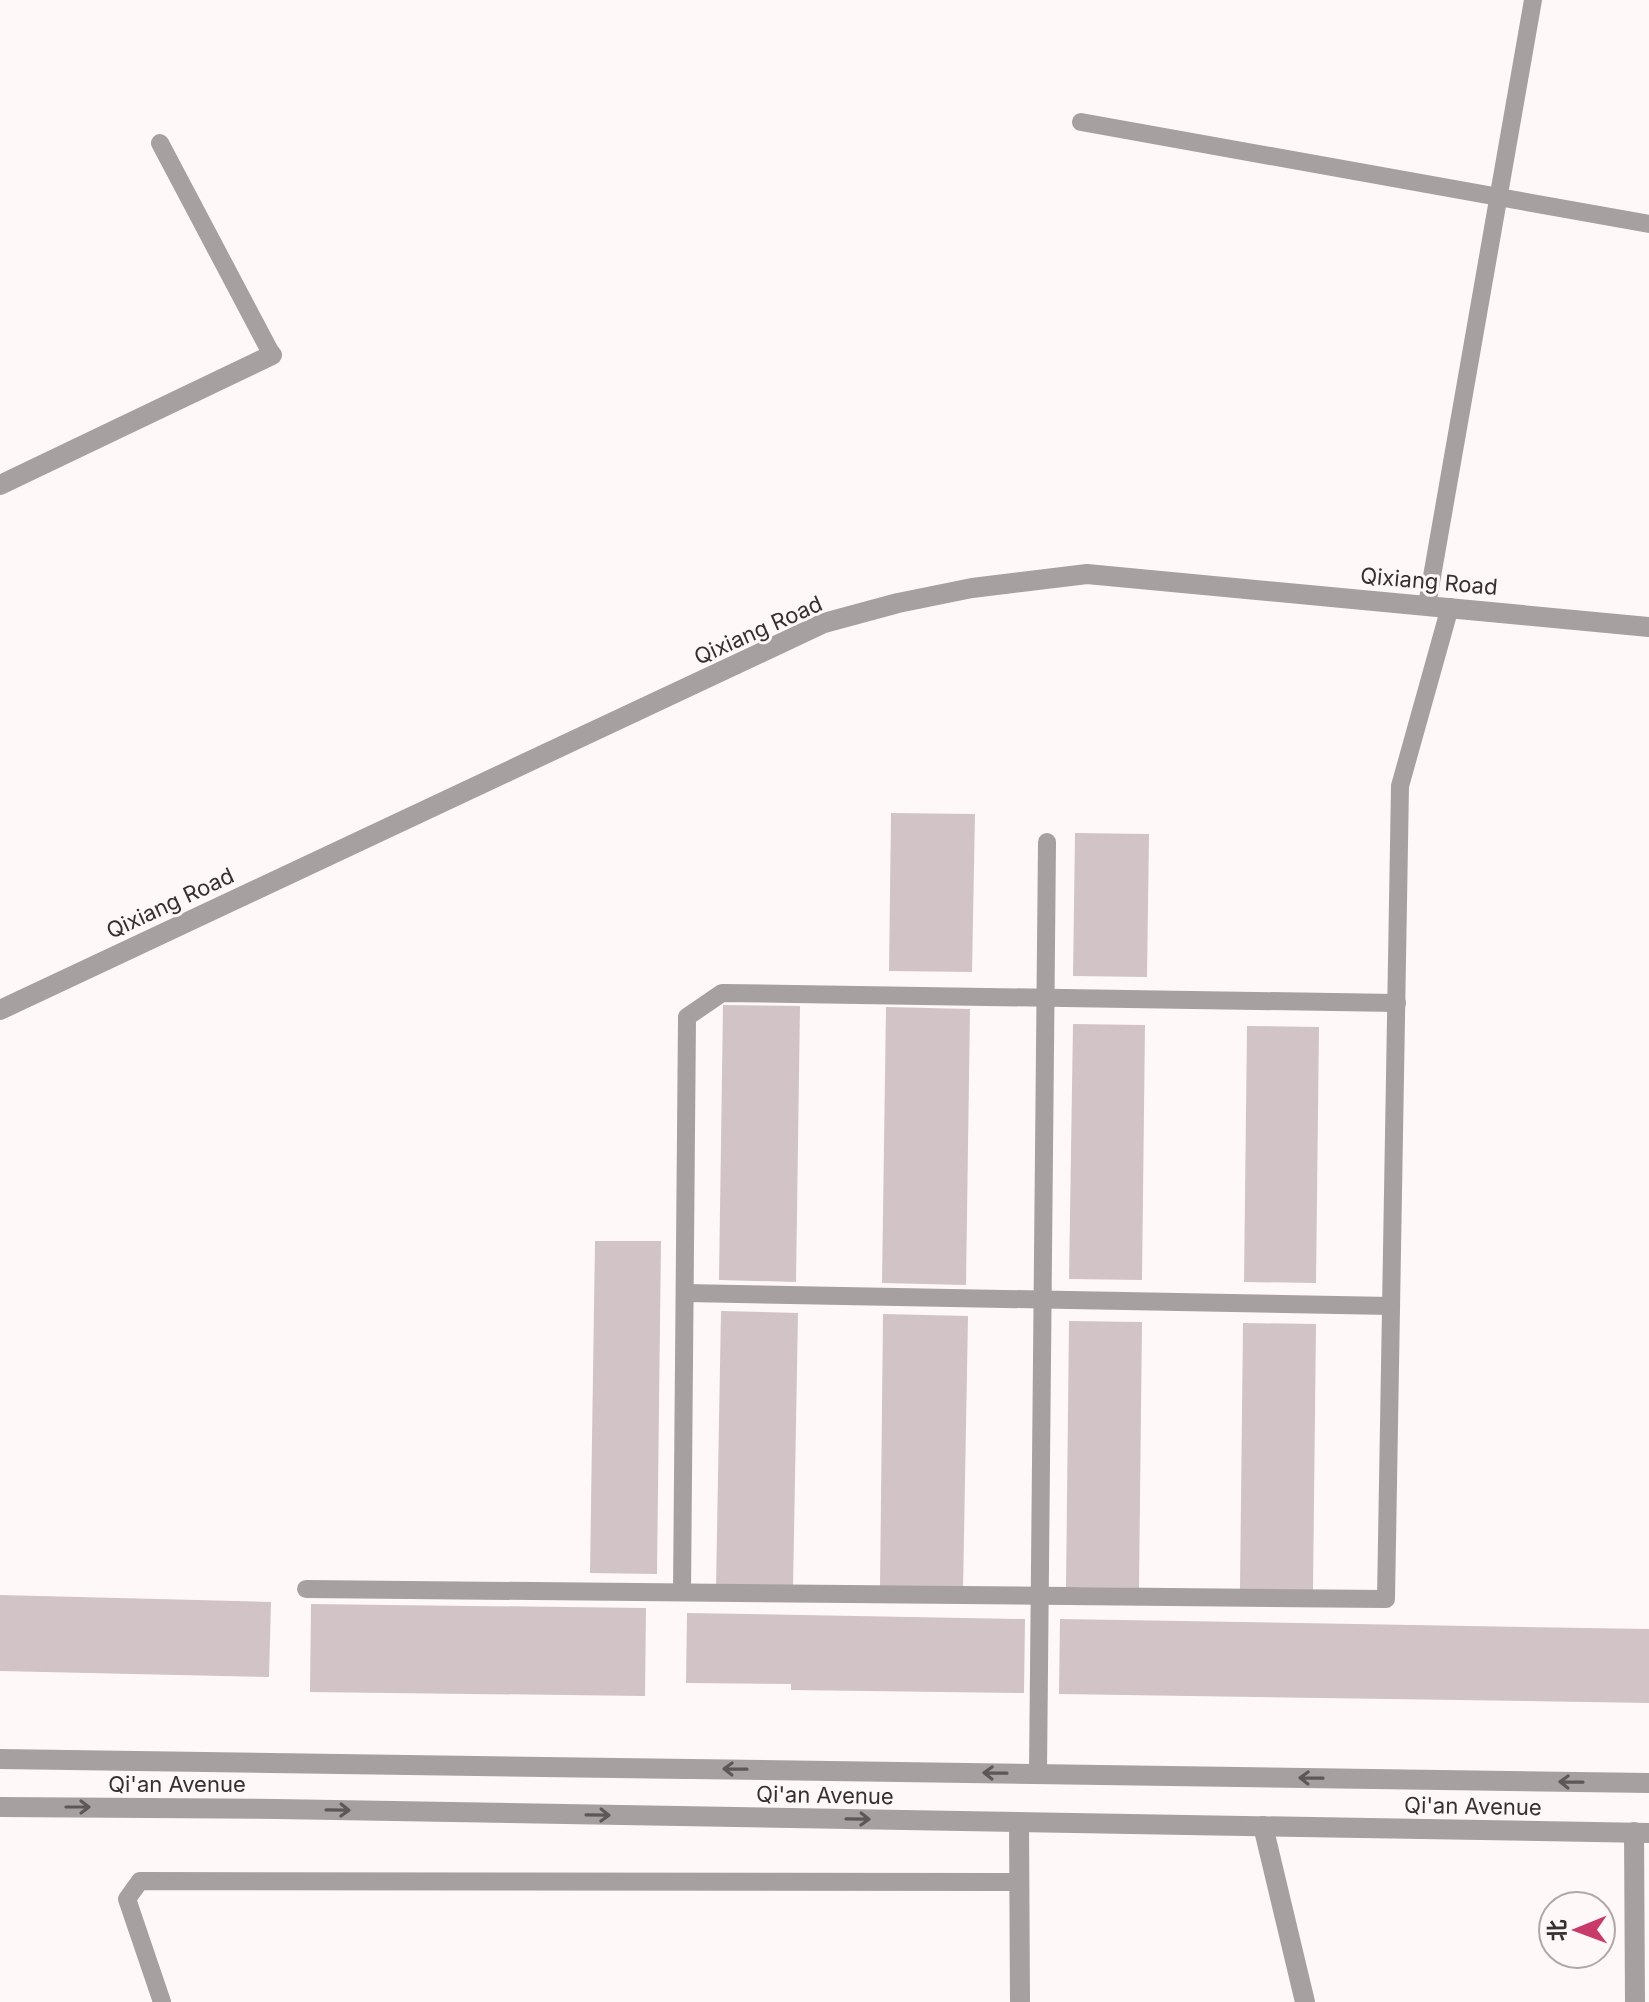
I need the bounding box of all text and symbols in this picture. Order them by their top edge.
street label: Qixiang Road [1359,562,1499,600]
street label: Qixiang Road [690,590,826,670]
street label: Qixiang Road [102,862,238,944]
one-way arrow [722,1761,749,1776]
one-way arrow [982,1765,1009,1780]
one-way arrow [1298,1770,1325,1785]
street label: Qi'an Avenue [108,1771,246,1797]
one-way arrow [1558,1774,1585,1789]
street label: Qi'an Avenue [756,1781,894,1809]
street label: Qi'an Avenue [1404,1792,1542,1820]
one-way arrow [64,1800,91,1815]
one-way arrow [324,1802,351,1818]
one-way arrow [584,1807,611,1822]
one-way arrow [844,1811,871,1827]
north arrow [1537,1890,1617,1970]
text: 北 [1544,1919,1570,1942]

